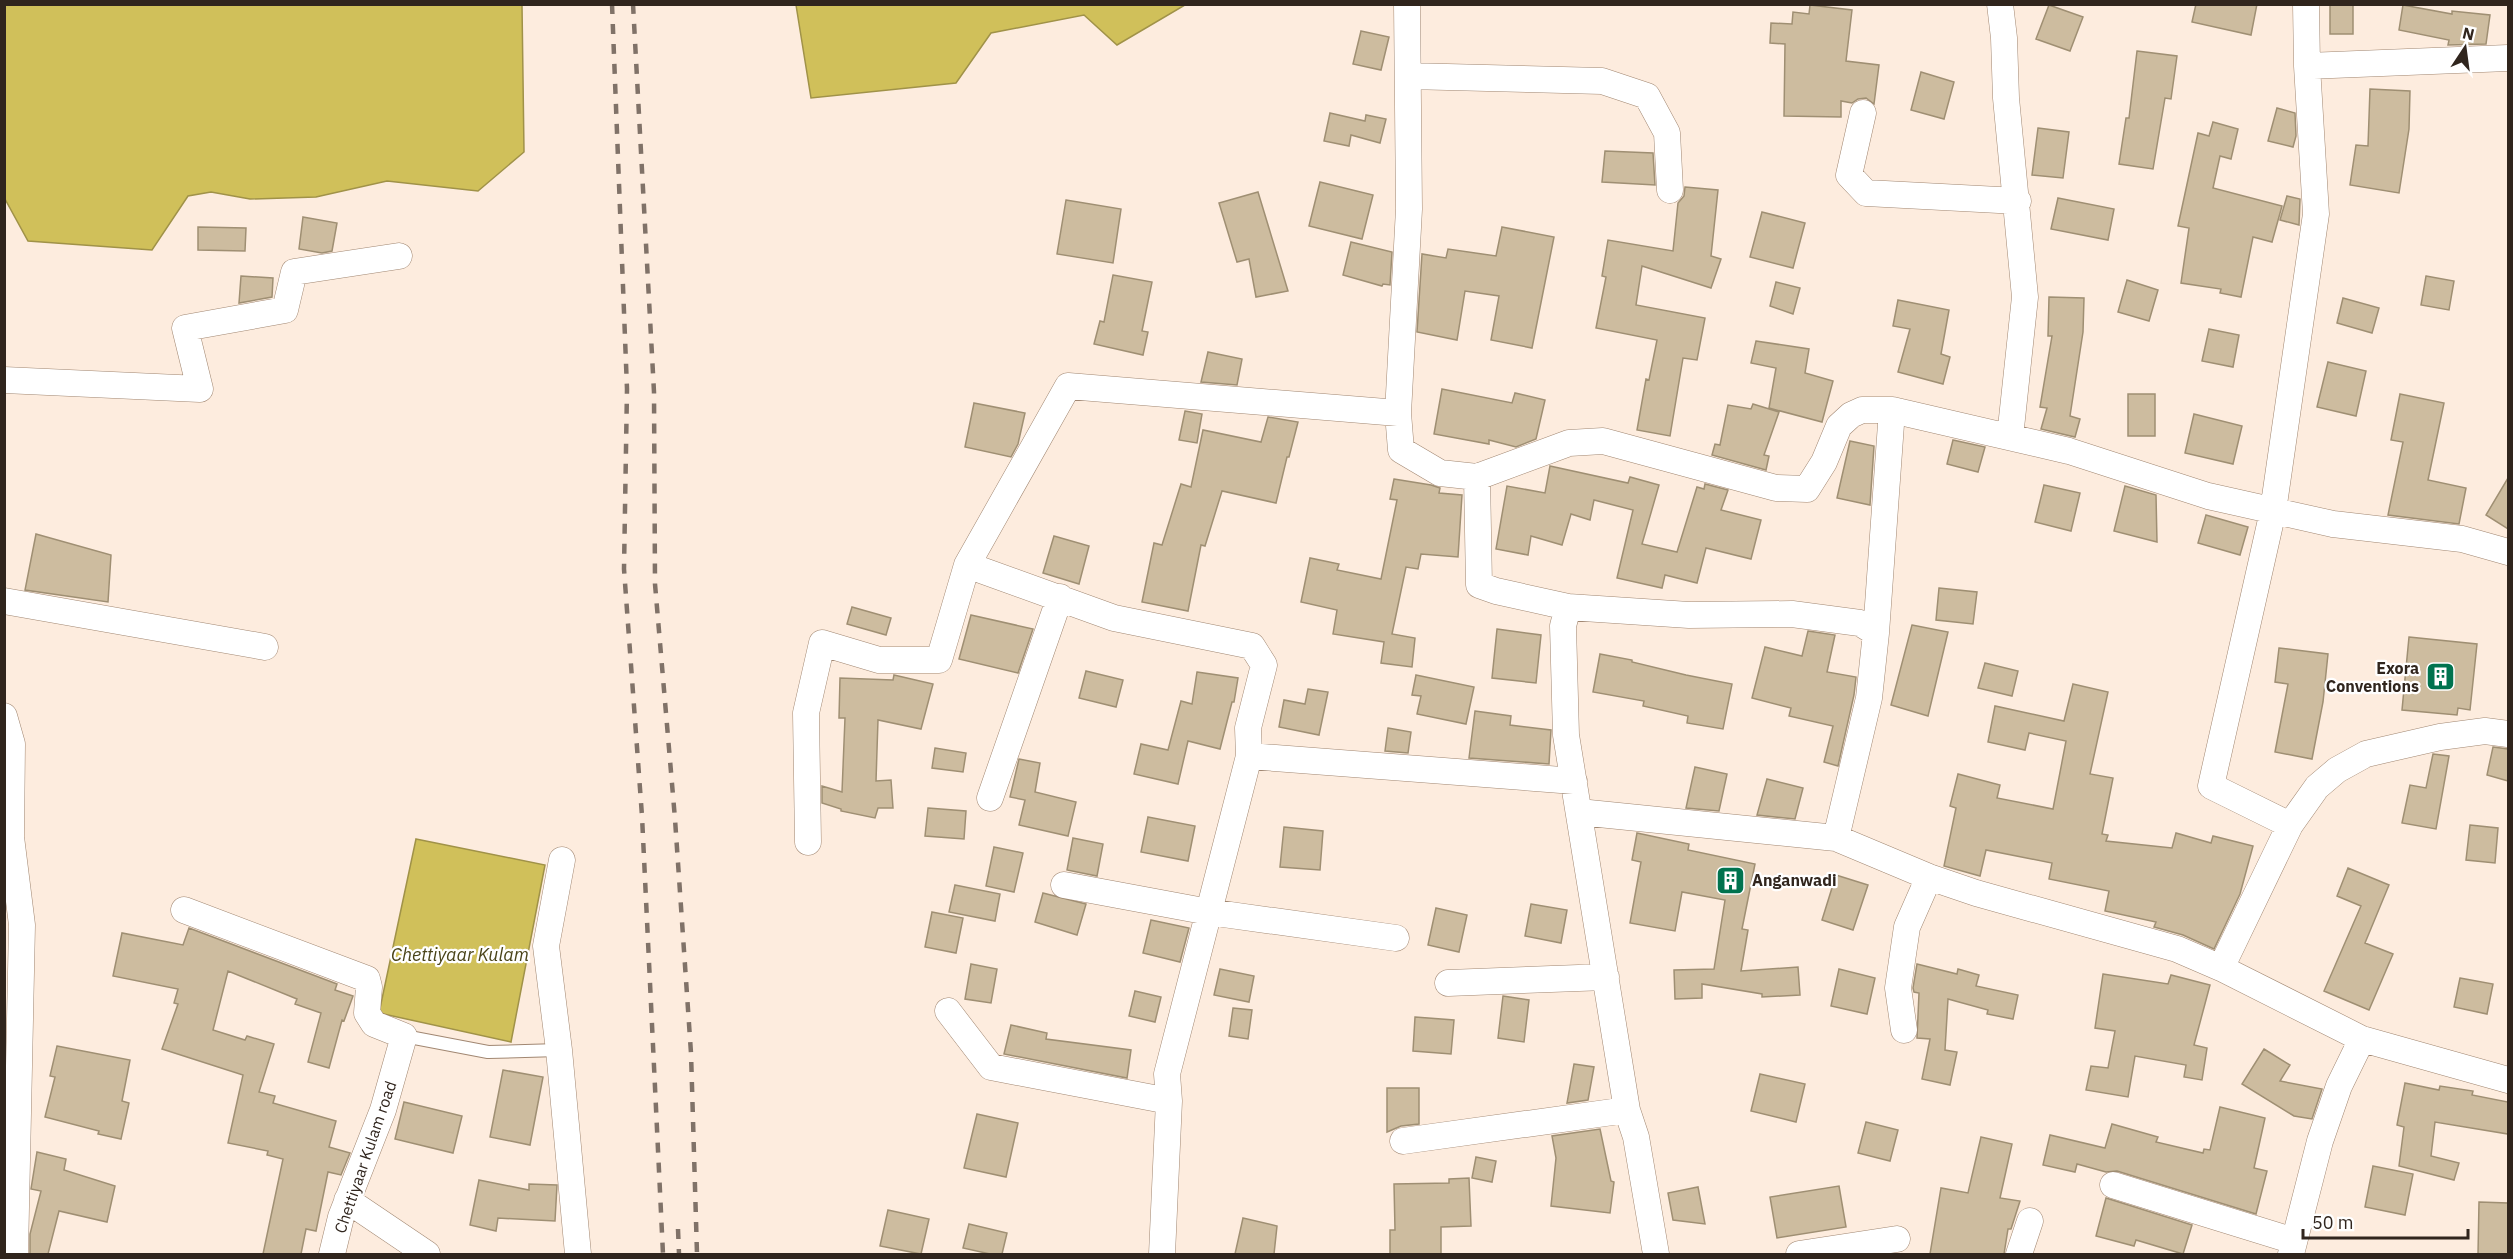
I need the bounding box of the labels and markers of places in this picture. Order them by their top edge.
place label: Exora Conventions [2326,658,2419,696]
building icon: Exora Conventions [2424,661,2456,693]
building icon: Anganwadi [1715,864,1747,896]
place label: Anganwadi [1752,870,1836,890]

